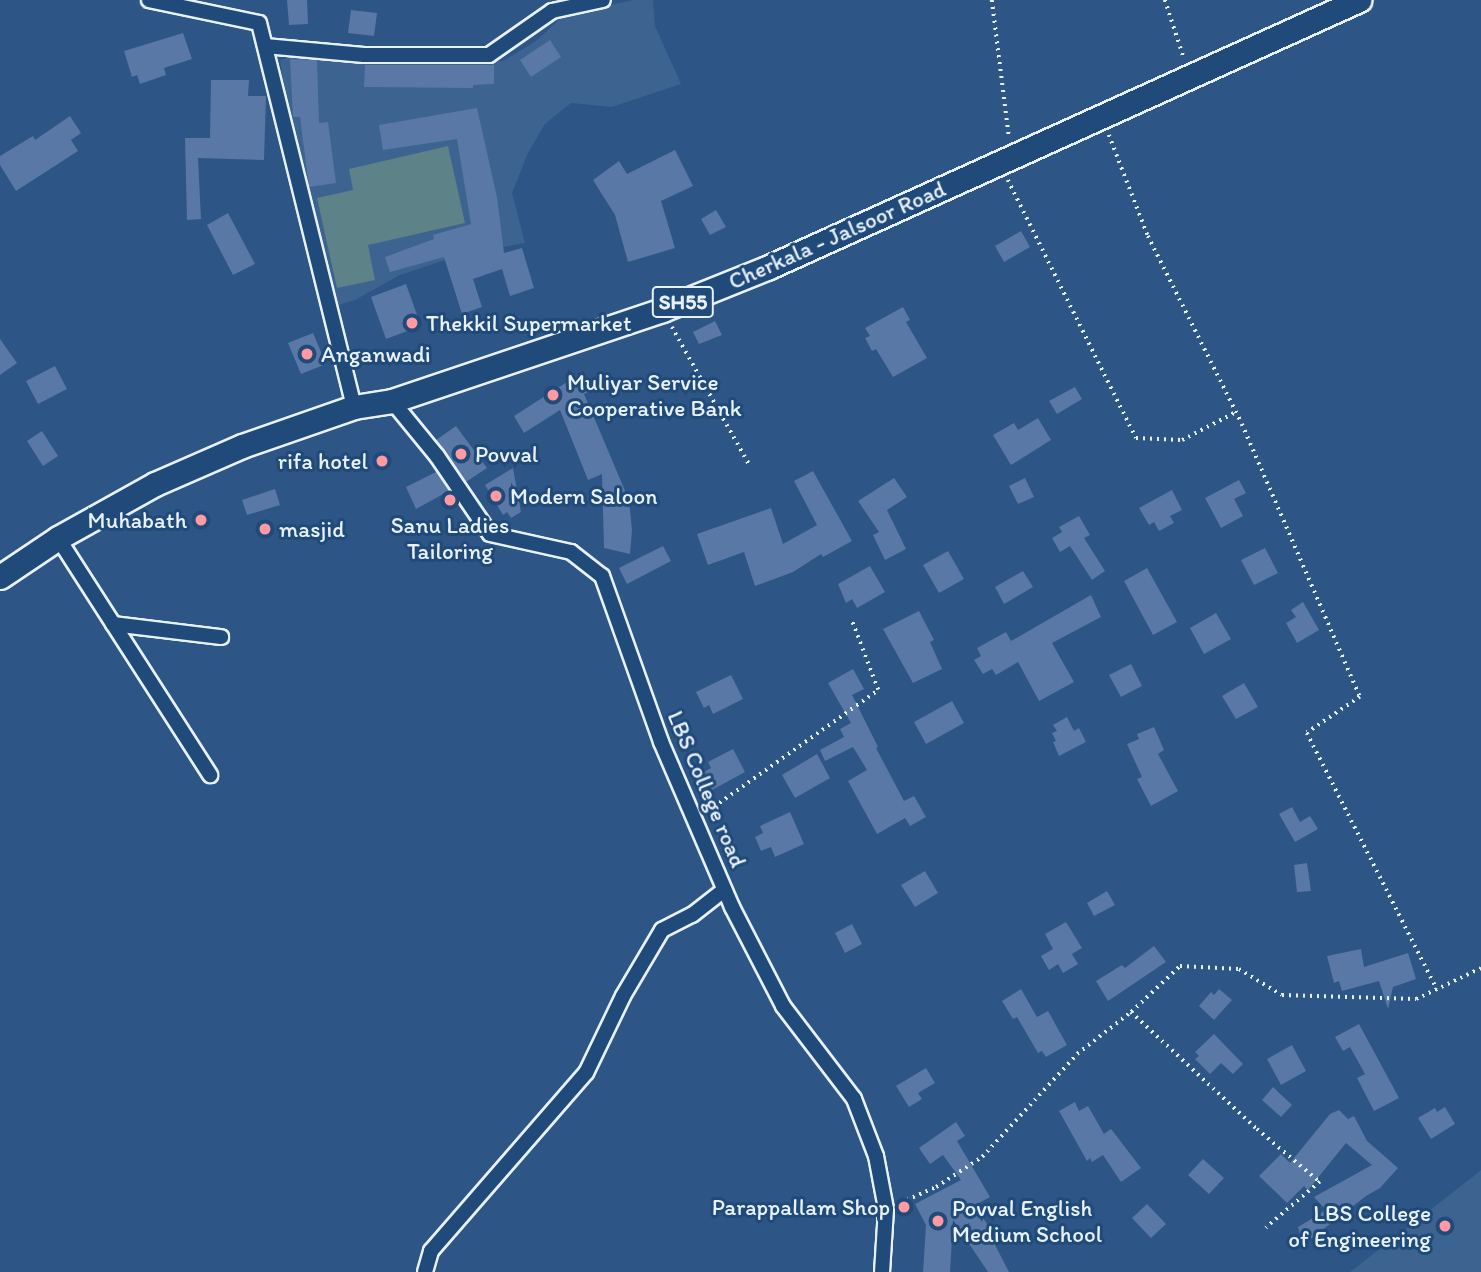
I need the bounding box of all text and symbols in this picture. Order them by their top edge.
street label: Cherkala - Jalsoor Road [724,175,950,295]
road number: SH55 [652,284,714,320]
place label: Thekkil Supermarket [426,309,633,337]
marker: Thekkil Supermarket [404,315,420,331]
place label: Anganwadi [321,340,431,368]
marker: Anganwadi [299,346,315,362]
place label: Muliyar Service Cooperative Bank [567,368,742,422]
marker: Muliyar Service Cooperative Bank [545,387,561,403]
place label: Povval [475,440,538,468]
marker: Povval [453,446,469,462]
place label: rifa hotel [278,447,368,475]
marker: rifa hotel [374,453,390,469]
place label: Modern Saloon [510,482,657,510]
marker: Modern Saloon [488,488,504,504]
marker: Sanu Ladies Tailoring [442,492,458,508]
place label: Muhabath [88,506,187,534]
place label: Sanu Ladies Tailoring [390,511,510,565]
marker: Muhabath [193,512,209,528]
place label: masjid [279,515,345,543]
marker: masjid [257,521,273,537]
street label: LBS College road [662,707,752,871]
place label: Parappallam Shop [712,1193,890,1221]
place label: Povval English Medium School [952,1194,1102,1248]
marker: Parappallam Shop [896,1199,912,1215]
place label: LBS College of Engineering [1288,1199,1431,1253]
marker: Povval English Medium School [930,1213,946,1229]
marker: LBS College of Engineering [1437,1218,1453,1234]

